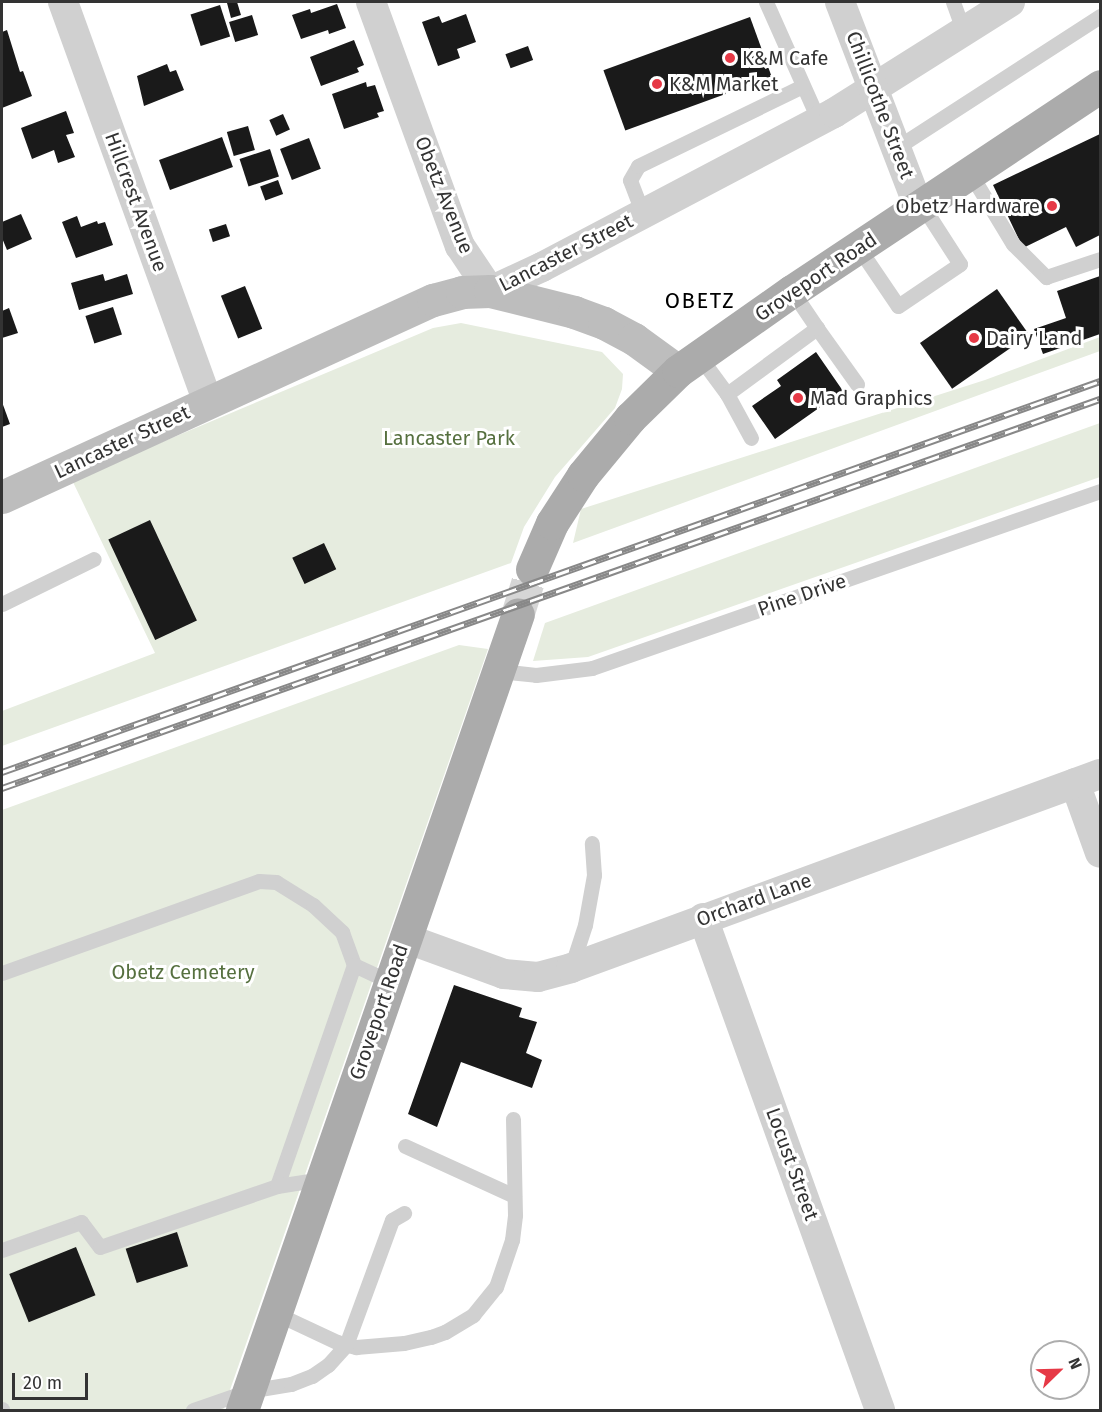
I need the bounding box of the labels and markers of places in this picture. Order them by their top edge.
place label: K&M Cafe [742,46,828,70]
marker: K&M Cafe [723,51,737,65]
place label: K&M Market [669,72,778,96]
marker: K&M Market [650,77,664,91]
place label: Obetz Hardware [896,194,1040,218]
marker: Obetz Hardware [1045,199,1059,213]
place label: Dairy Land [986,326,1082,350]
marker: Dairy Land [967,331,981,345]
place label: Mad Graphics [810,386,932,410]
marker: Mad Graphics [791,391,805,405]

